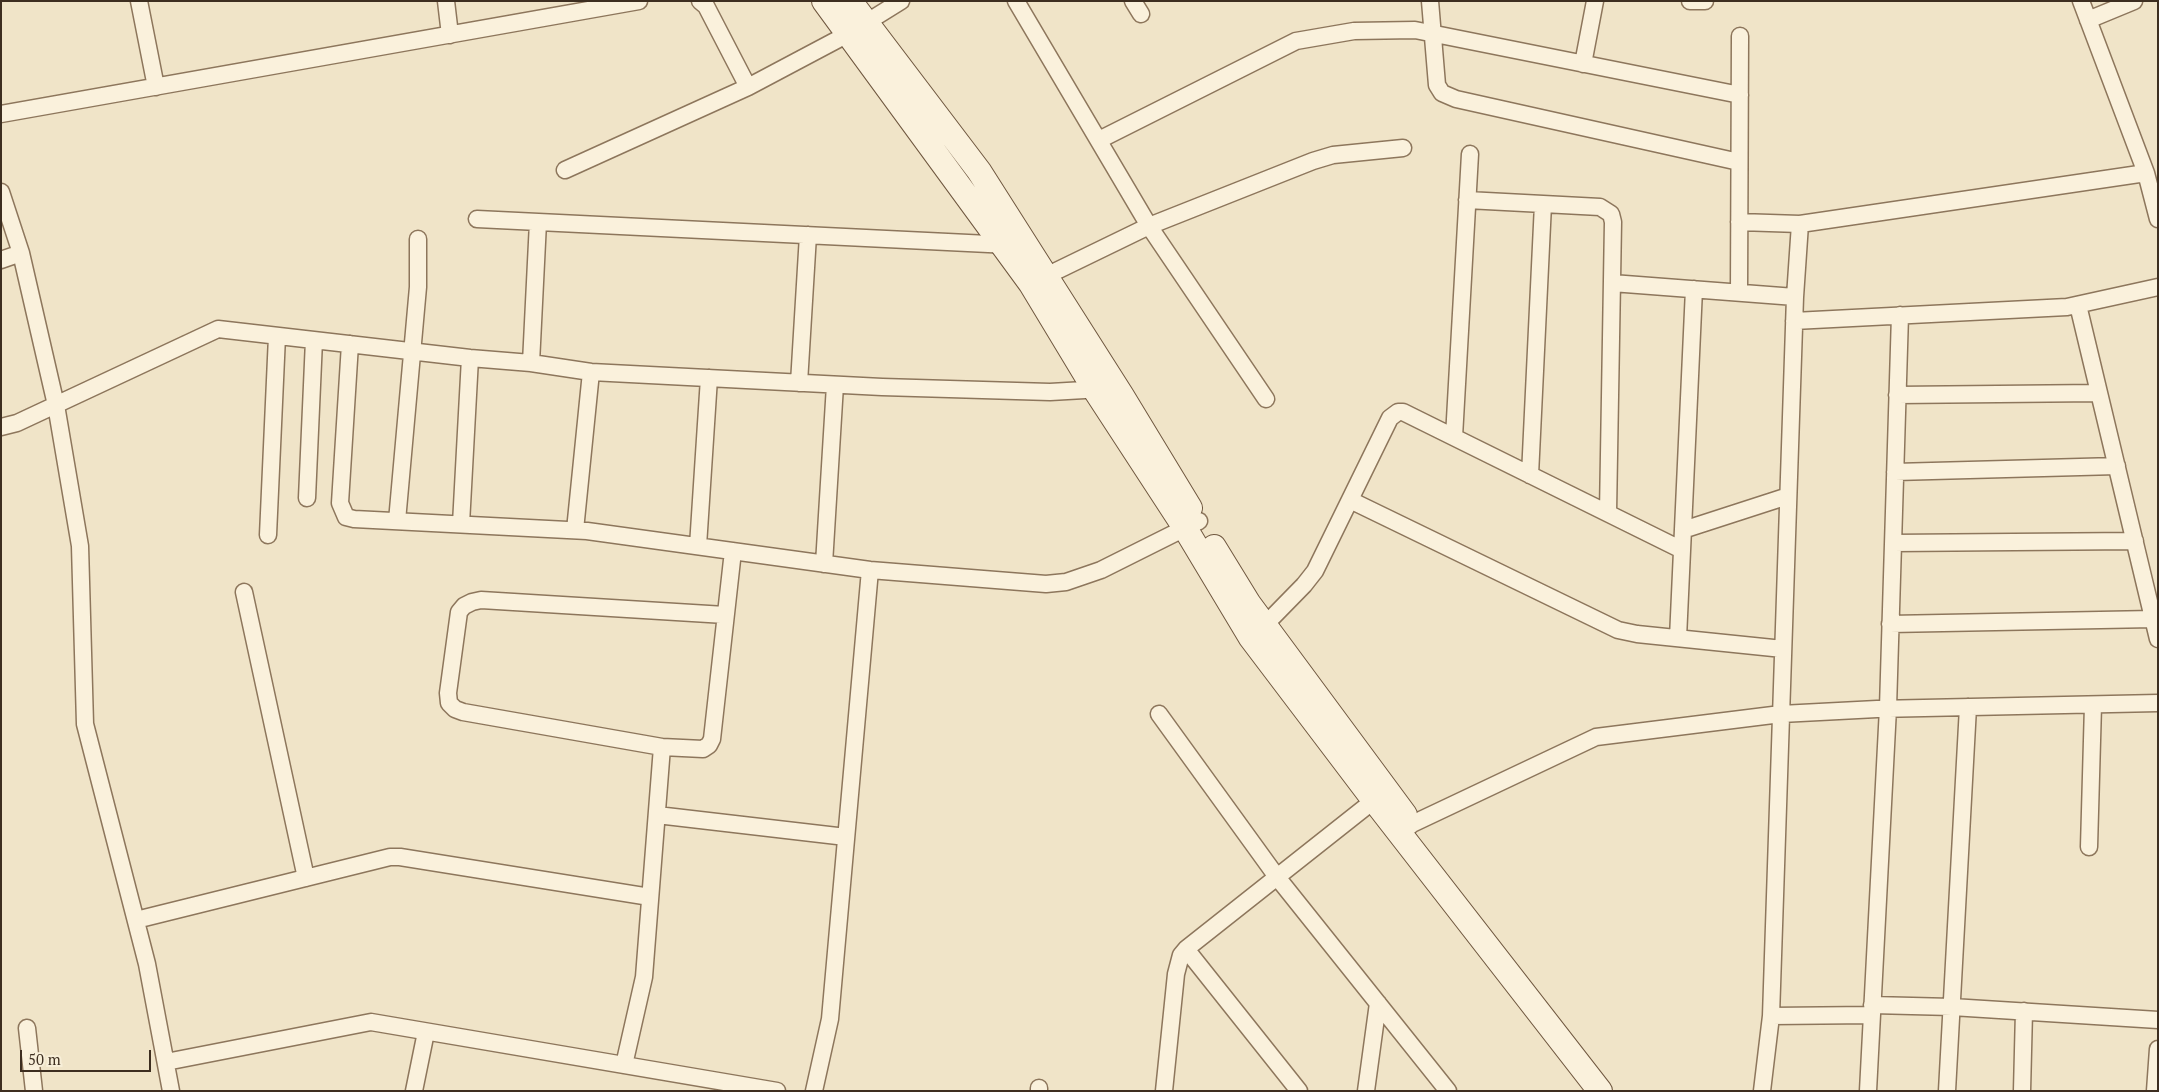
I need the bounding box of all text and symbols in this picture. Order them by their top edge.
scale bar [22,1040,154,1072]
text: 50 m [28,1049,61,1069]

